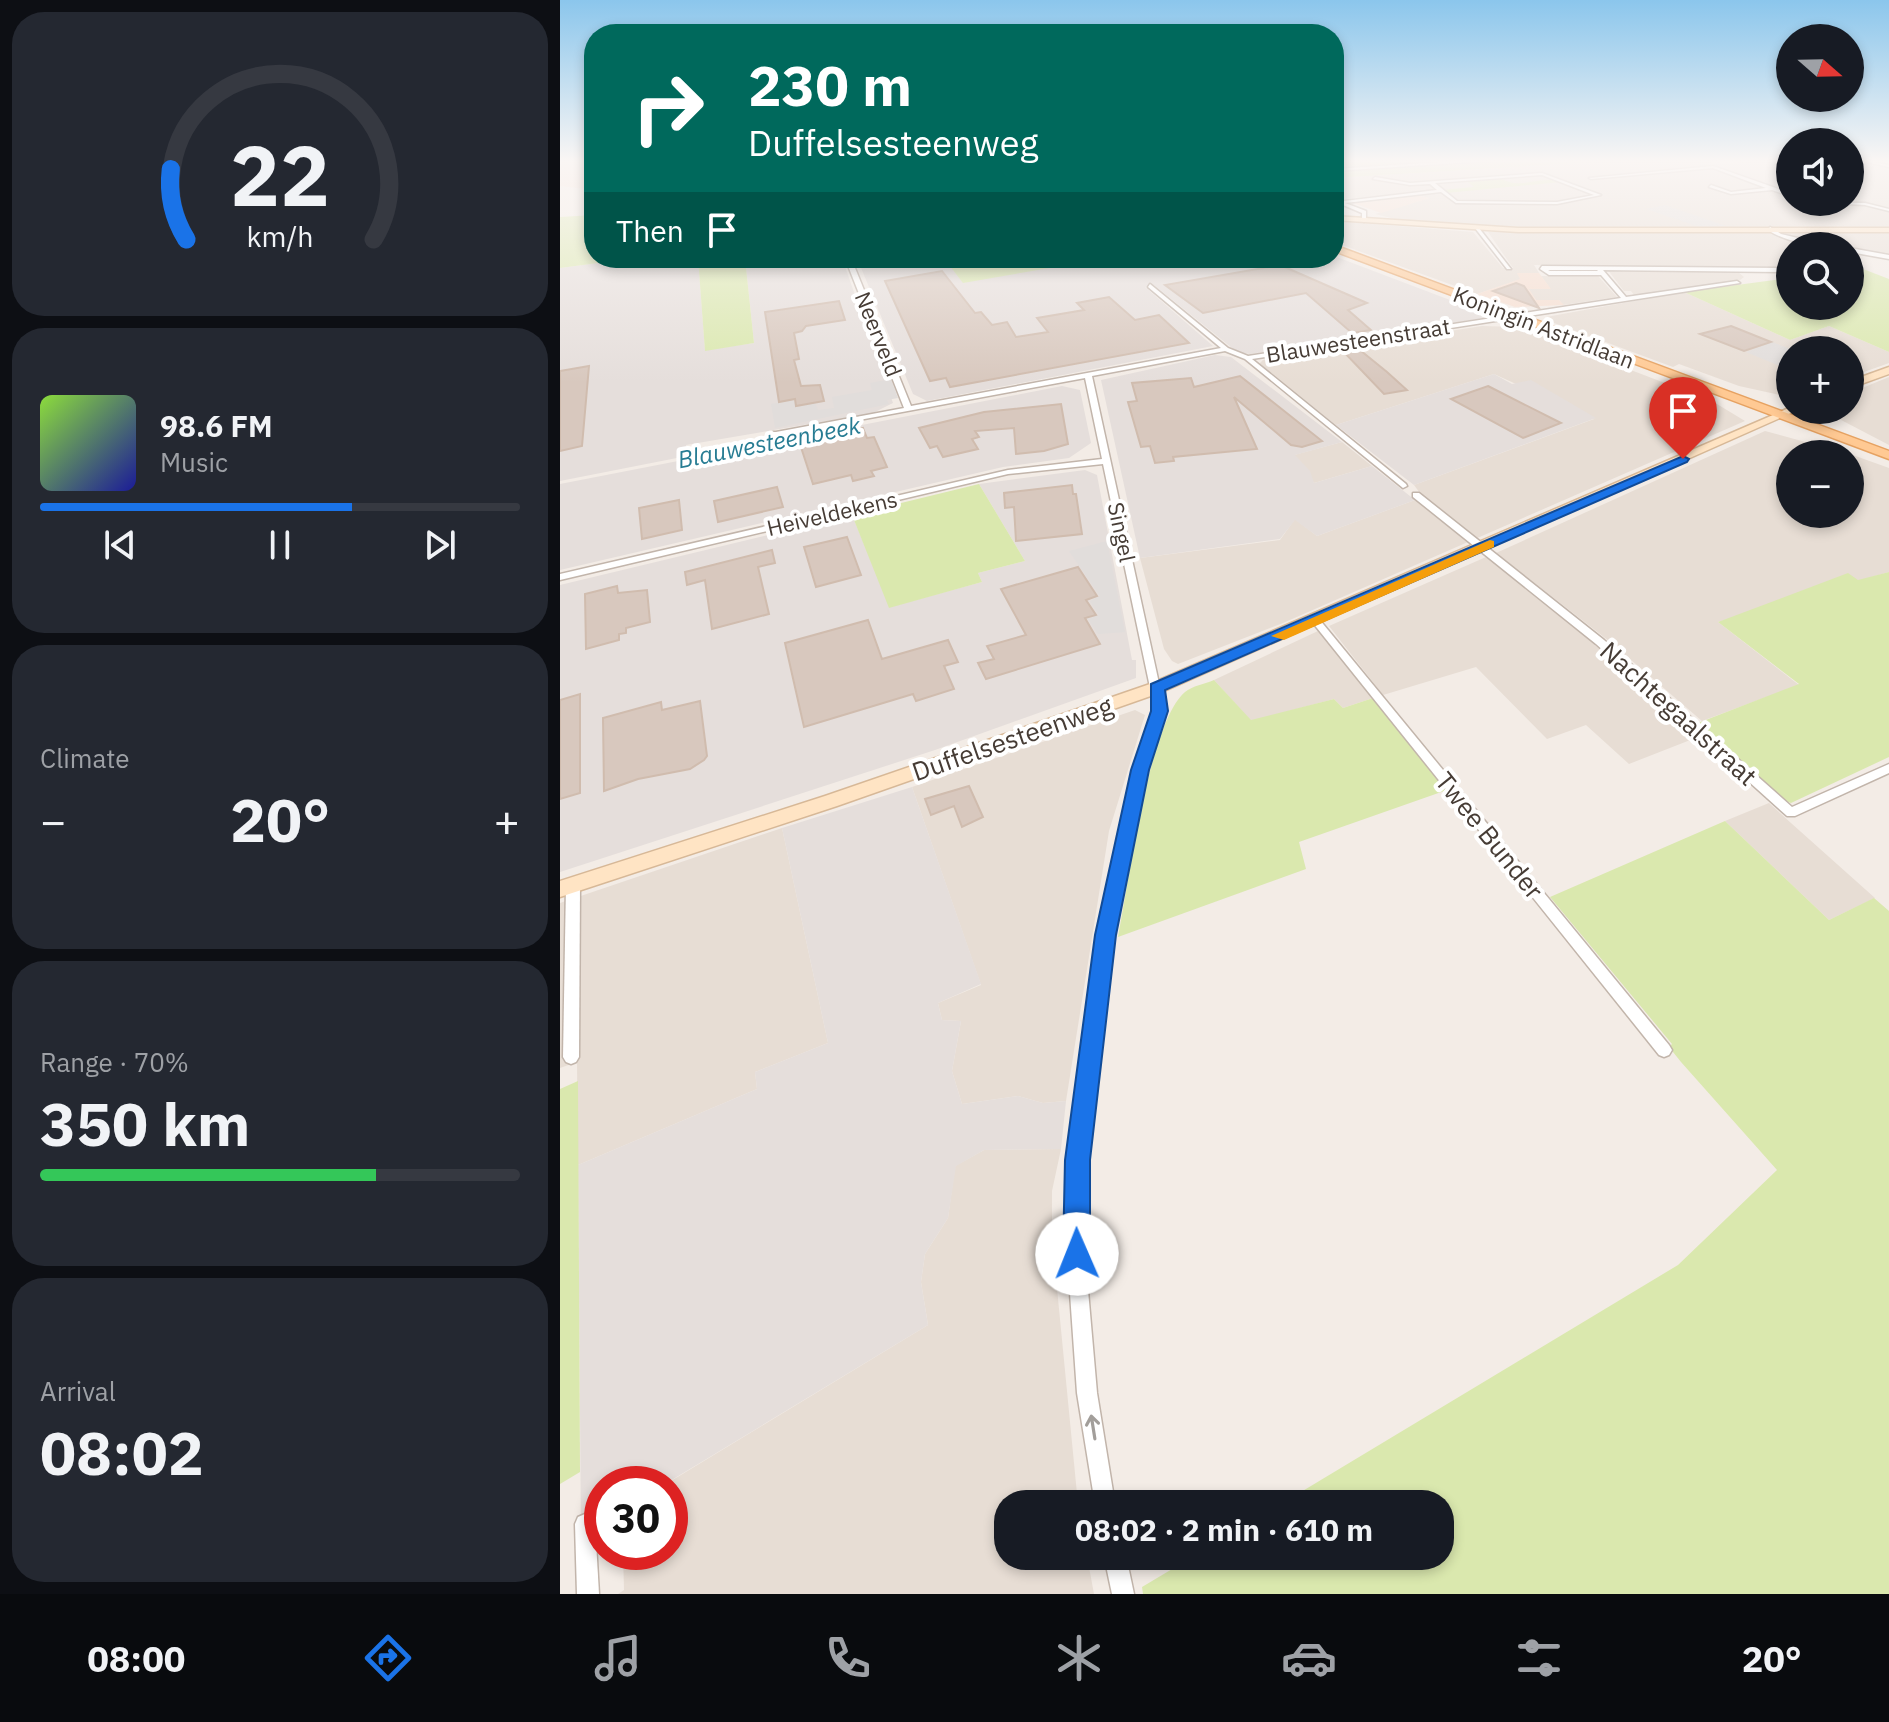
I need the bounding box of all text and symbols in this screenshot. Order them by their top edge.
north arrow [1776,24,1864,112]
map controls [1776,24,1864,528]
text: 230 m [748,49,912,121]
icon: right [616,56,720,160]
text: Duffelsesteenweg [748,119,1038,166]
text: 22 [230,121,330,229]
button: sound [1776,128,1864,216]
icon: arrive [700,208,744,252]
text: Then [616,211,684,250]
text: km/h [246,218,314,255]
button: search [1776,232,1864,320]
street label: Koningin Astridlaan [1449,279,1639,375]
street label: Neerveld [849,287,909,381]
street label: Blauwesteenstraat [1264,311,1452,369]
button: + [1776,336,1864,424]
pin [1649,377,1717,459]
icon: arrive [1661,389,1705,433]
text: 98.6 FM [160,406,273,445]
water label: Blauwesteenbeek [675,408,864,475]
button: − [1776,440,1864,528]
text: Music [160,445,228,479]
street label: Heiveldekens [764,484,900,542]
street label: Singel [1102,499,1142,565]
icon: previous [98,523,142,567]
icon: pause [258,523,302,567]
icon: next [418,523,462,567]
street label: Nachtegaalstraat [1593,634,1765,792]
street label: Duffelsesteenweg [907,688,1117,788]
text: Climate [40,741,130,775]
street label: Twee Bunder [1428,765,1552,906]
text: 20° [230,780,330,859]
text: − [40,792,66,849]
text: + [494,792,520,849]
text: Range · 70% [40,1045,189,1079]
text: 350 km [40,1084,250,1163]
position arrow [1035,1212,1119,1296]
text: Arrival [40,1374,116,1408]
text: 08:02 [40,1413,204,1492]
one-way arrow [1084,1415,1099,1440]
speed limit sign: 30 [584,1466,688,1570]
text: 08:02 · 2 min · 610 m [1075,1510,1373,1549]
icon: directions [360,1630,416,1686]
icon: music [590,1630,646,1686]
icon: phone [820,1630,876,1686]
icon: climate [1051,1630,1107,1686]
icon: car [1281,1630,1337,1686]
icon: filters [1511,1630,1567,1686]
text: 08:00 [87,1635,185,1682]
text: 20° [1742,1635,1802,1682]

